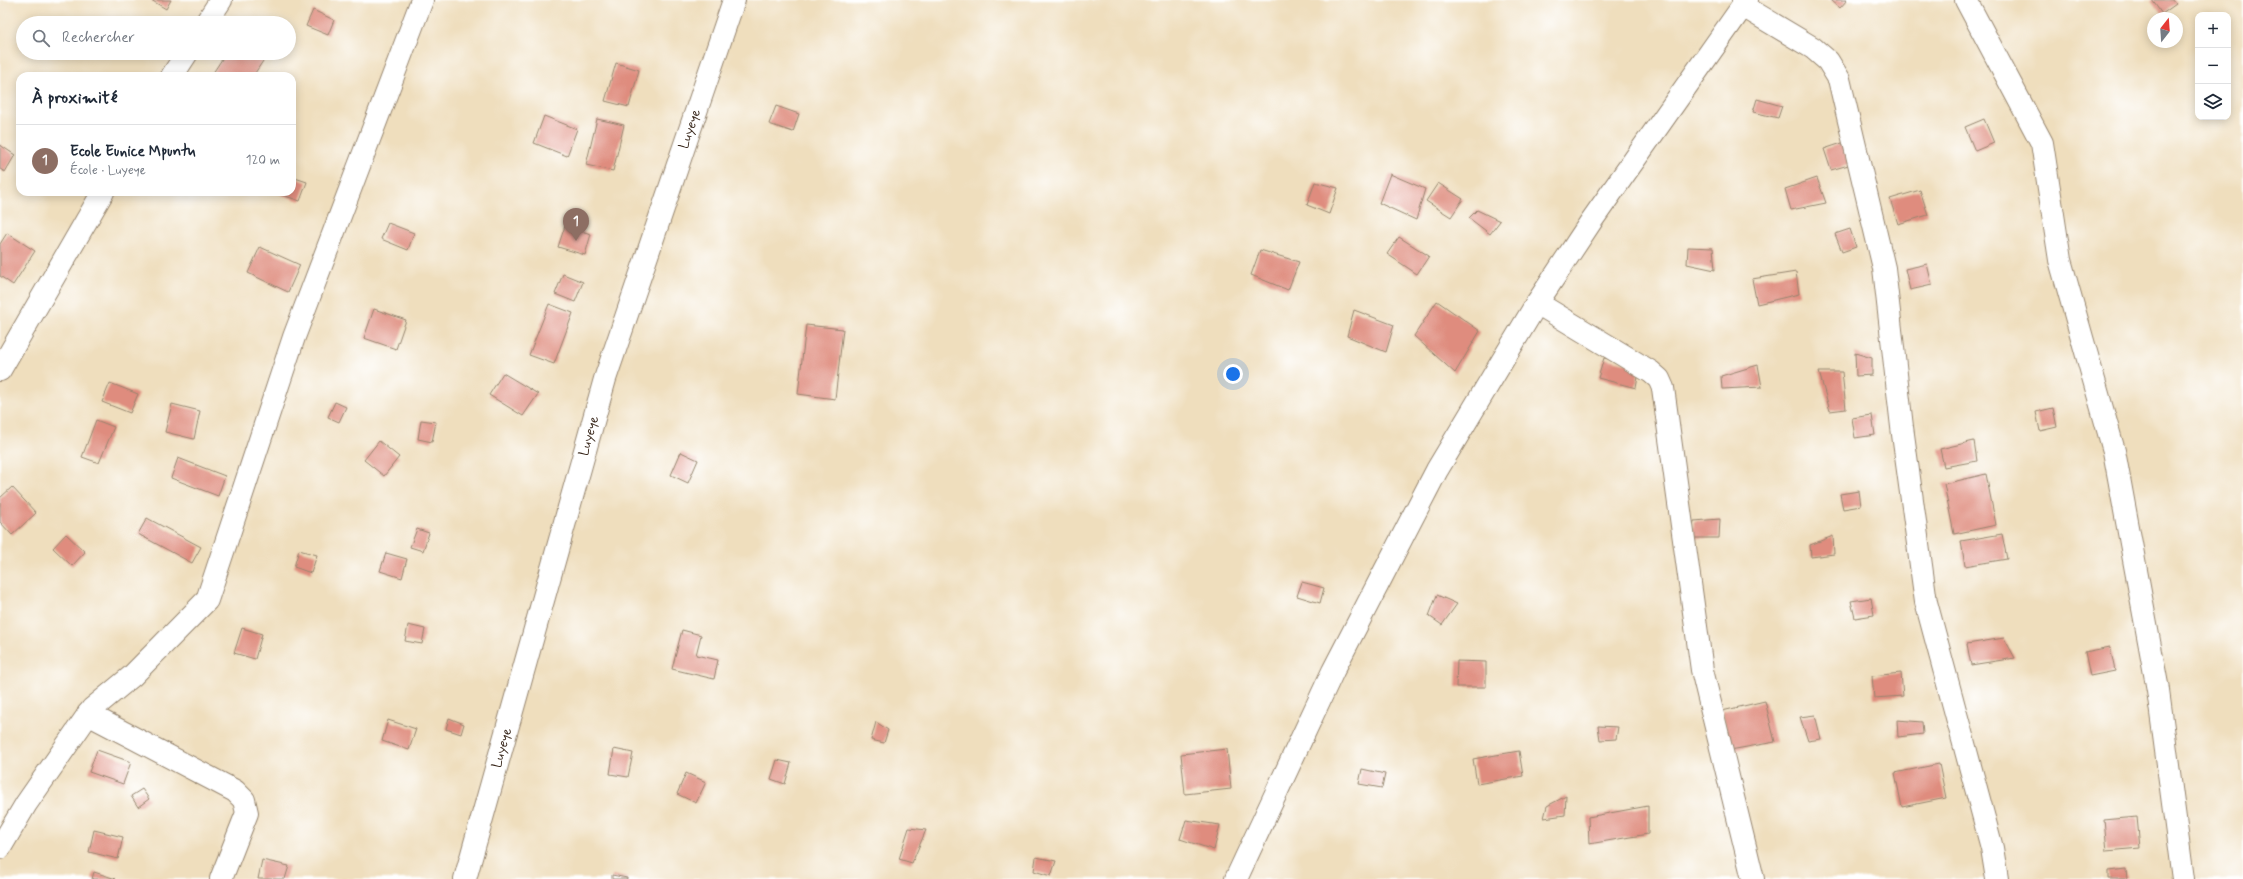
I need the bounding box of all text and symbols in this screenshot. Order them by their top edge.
north arrow [2147,12,2183,48]
map controls [2195,12,2231,120]
button: + [2195,12,2231,48]
search box [16,16,296,60]
icon: search [30,27,52,49]
text: Rechercher [62,28,135,48]
button: − [2195,48,2231,84]
button: layers [2195,84,2231,120]
text: À proximité [32,87,117,109]
street label: Luyeye [675,106,705,151]
text: Ecole Eunice Mpuntu [70,142,196,162]
text: 1 [42,152,48,169]
text: 120 m [246,152,280,169]
text: École · Luyeye [70,162,146,179]
pin: 1 [563,208,589,241]
your location [1223,364,1243,384]
street label: Luyeye [575,413,603,458]
street label: Luyeye [488,725,516,770]

